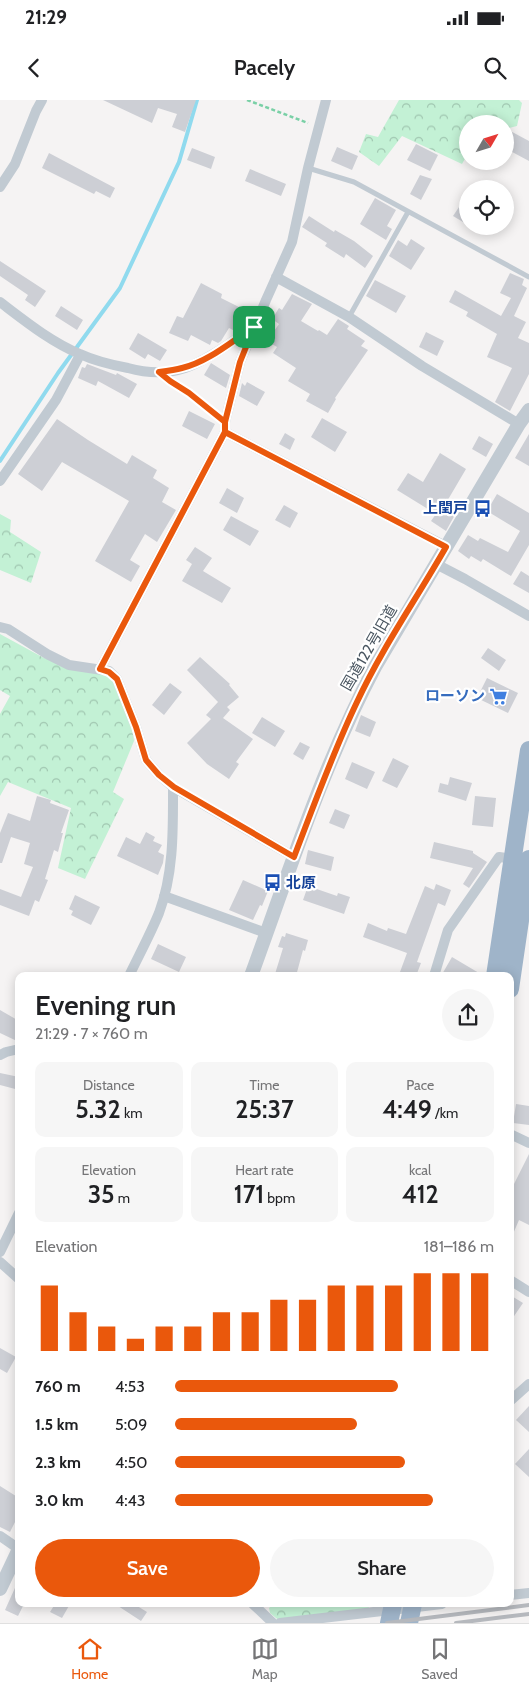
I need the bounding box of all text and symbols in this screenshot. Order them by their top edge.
text: 21:29 [25,6,67,29]
icon: back [20,54,48,82]
text: Pacely [234,54,295,81]
icon: search [481,54,509,82]
north arrow [459,115,514,170]
map controls [459,115,514,235]
button: locate [459,180,514,235]
pin [233,306,275,348]
icon: arrive [240,313,268,341]
bus stop icon: 上閏戸 [472,498,492,518]
place label: 上閏戸 [423,499,468,517]
street label: 国道122号旧道 [337,602,401,694]
supermarket icon: ローソン [489,686,509,706]
place label: ローソン [425,687,485,705]
bus stop icon: 北原 [262,873,282,893]
place label: 北原 [286,874,316,892]
text: Evening run [35,988,176,1022]
button: share [442,989,494,1041]
text: 21:29 · 7 × 760 m [35,1024,148,1043]
text: Distance [83,1076,135,1094]
text: Time [250,1076,279,1094]
text: Pace [406,1076,434,1094]
text: 5.32 [75,1094,121,1124]
text: 25:37 [235,1094,294,1124]
text: 4:49 [382,1094,432,1124]
text: km [121,1104,142,1122]
text: /km [432,1104,458,1122]
text: Elevation [81,1161,136,1179]
text: Heart rate [235,1161,294,1179]
text: kcal [409,1161,431,1179]
text: 35 [88,1179,115,1209]
text: 171 [234,1179,264,1209]
text: 412 [402,1179,439,1209]
text: m [115,1189,130,1207]
text: bpm [264,1189,295,1207]
text: Elevation [35,1237,98,1256]
text: 181–186 m [424,1237,494,1256]
text: 760 m [35,1377,81,1396]
text: 4:53 [115,1377,145,1396]
text: 1.5 km [35,1415,78,1434]
text: 5:09 [115,1415,147,1434]
text: 2.3 km [35,1453,81,1472]
text: 4:50 [115,1453,147,1472]
text: 3.0 km [35,1491,84,1510]
text: 4:43 [115,1491,145,1510]
button: Save [35,1539,260,1597]
button: Share [270,1539,494,1597]
tab: Home [71,1635,108,1683]
tab: Map [251,1635,279,1683]
tab: Saved [421,1635,458,1683]

